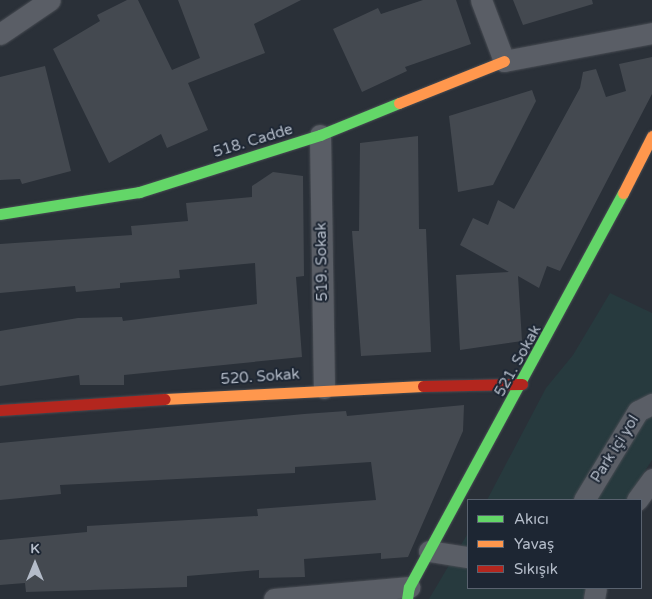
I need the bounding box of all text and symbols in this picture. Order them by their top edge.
street label: 518. Cadde [211,120,295,162]
street label: 519. Sokak [312,222,332,302]
street label: 521. Sokak [491,322,545,400]
street label: 520. Sokak [220,365,300,389]
street label: Park içi yol [587,412,643,486]
legend [467,499,642,589]
text: Akıcı [514,510,549,528]
text: Yavaş [514,535,554,553]
north arrow [10,539,60,589]
text: K [30,540,40,557]
text: Sıkışık [514,560,558,578]

